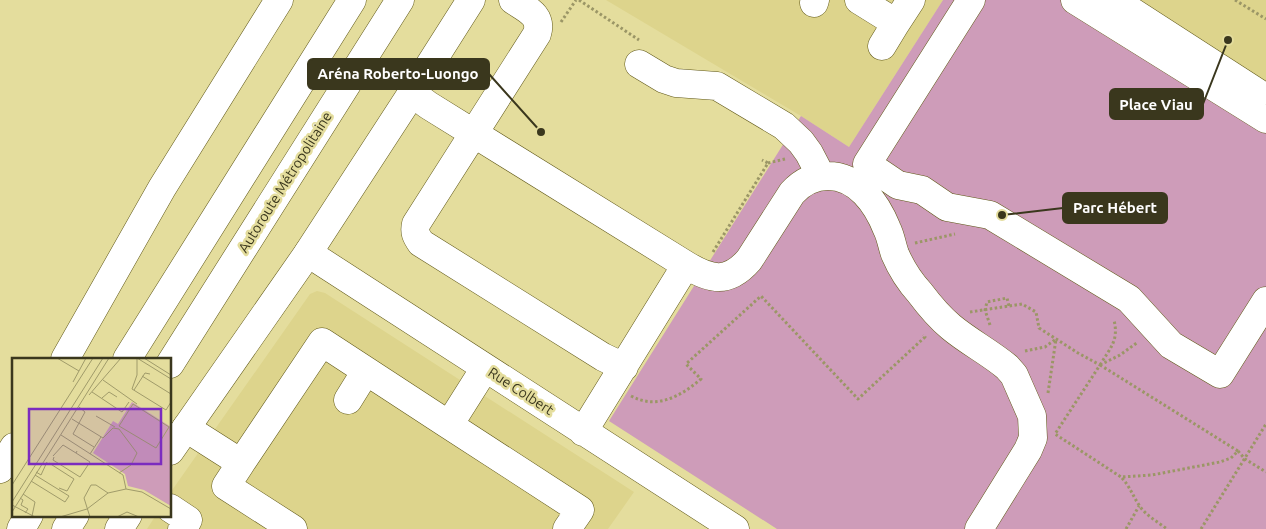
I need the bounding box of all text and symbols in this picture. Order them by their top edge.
callout: Aréna Roberto-Luongo [308,59,489,89]
text: Aréna Roberto-Luongo [317,65,479,82]
callout: Place Viau [1110,89,1203,119]
text: Place Viau [1119,96,1193,113]
street label: Autoroute Métropolitaine [235,109,335,255]
callout: Parc Hébert [1063,193,1167,223]
text: Parc Hébert [1073,199,1158,216]
inset map [12,358,171,516]
street label: Rue Colbert [485,364,557,418]

